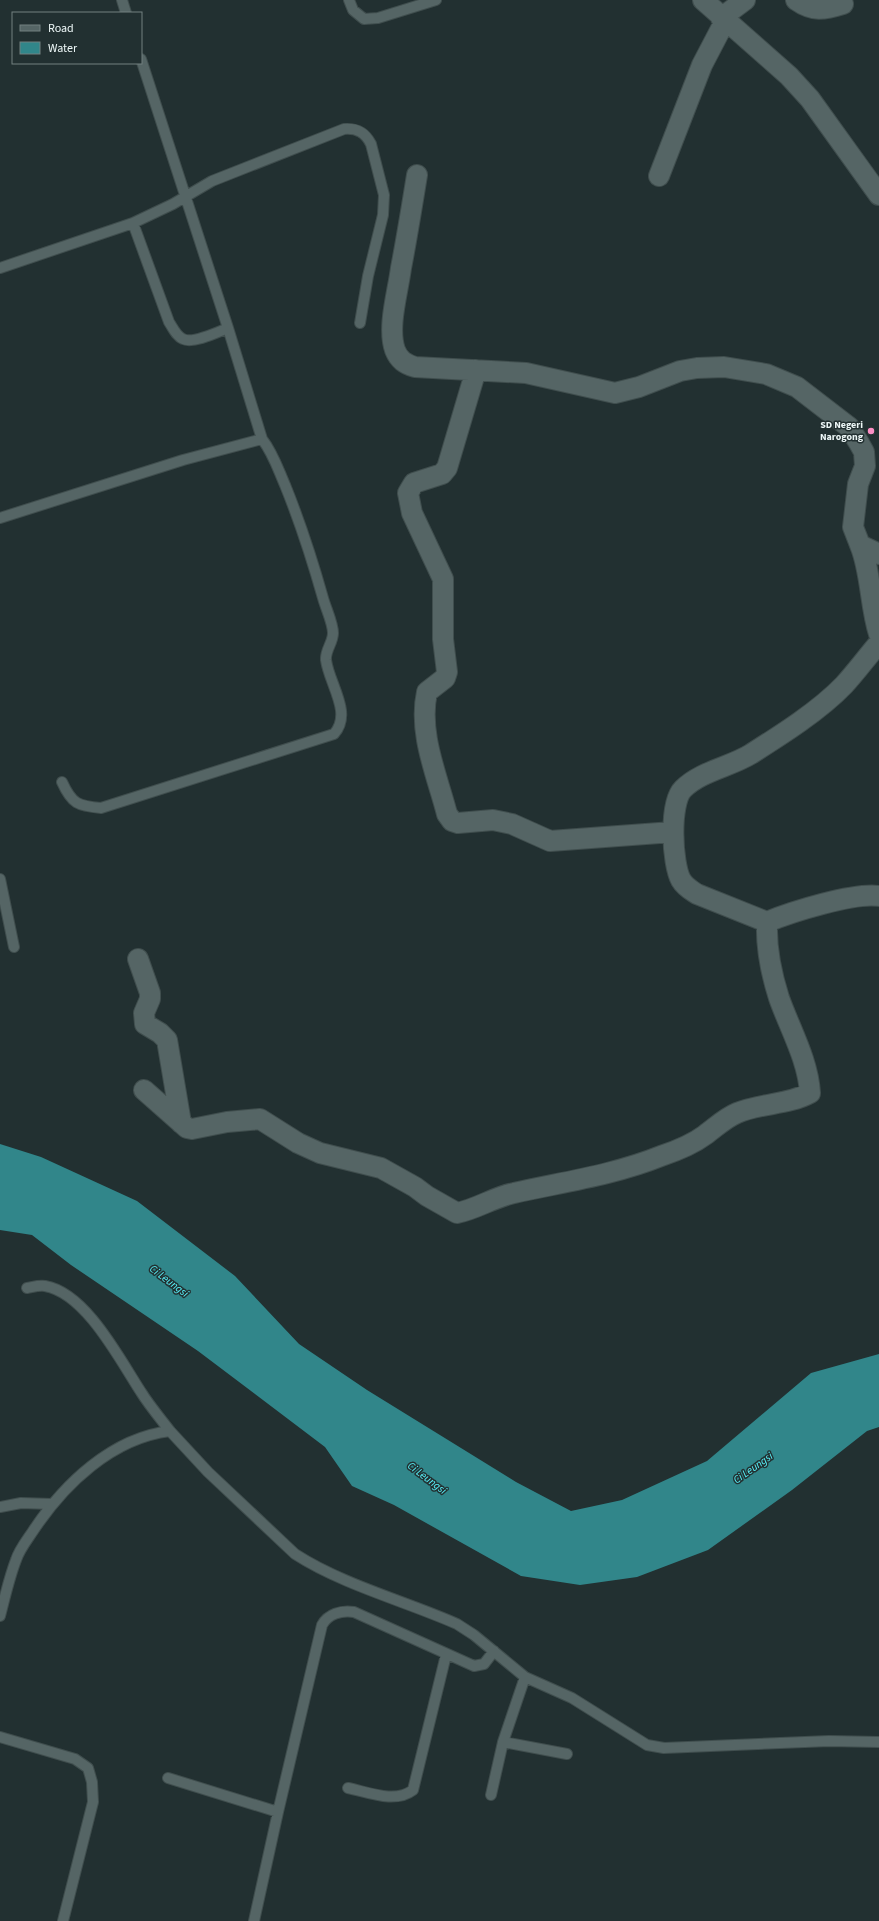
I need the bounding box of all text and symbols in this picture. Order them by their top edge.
legend [12,12,142,64]
text: Road [48,20,74,37]
text: Water [48,40,78,57]
place label: SD Negeri Narogong [820,418,864,444]
marker: SD Negeri Narogong [866,426,876,436]
water label: Ci Leungsi [146,1261,192,1301]
water label: Ci Leungsi [730,1449,776,1487]
water label: Ci Leungsi [404,1458,450,1498]

